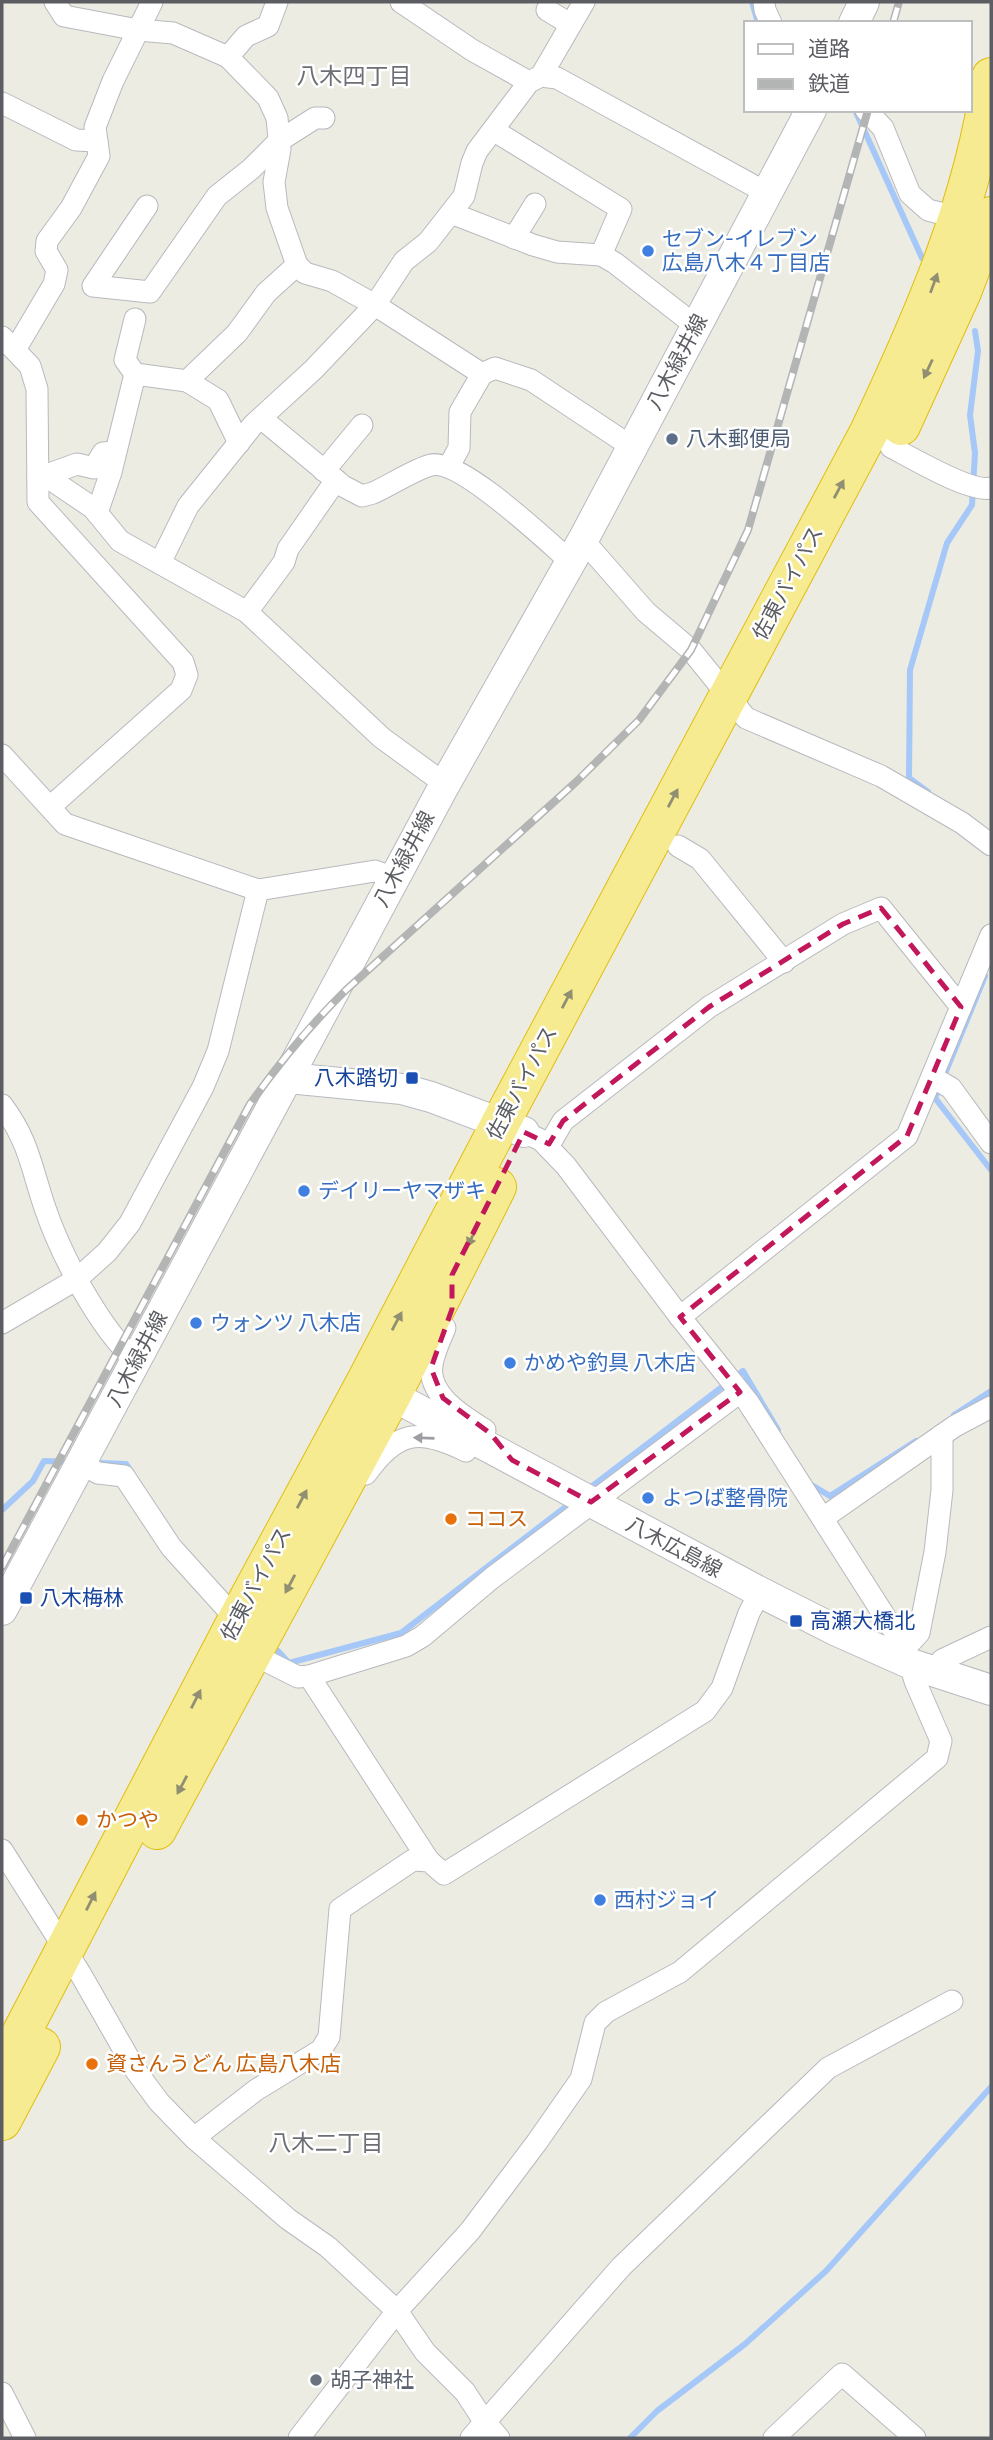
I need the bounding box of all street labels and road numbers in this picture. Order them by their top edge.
street label: 八木緑井線 [640,309,711,414]
street label: 佐東バイパス [746,521,827,644]
street label: 八木緑井線 [367,806,438,911]
street label: 佐東バイパス [480,1021,561,1144]
street label: 八木緑井線 [100,1306,171,1411]
street label: 八木広島線 [622,1510,727,1581]
street label: 佐東バイパス [214,1522,295,1645]

